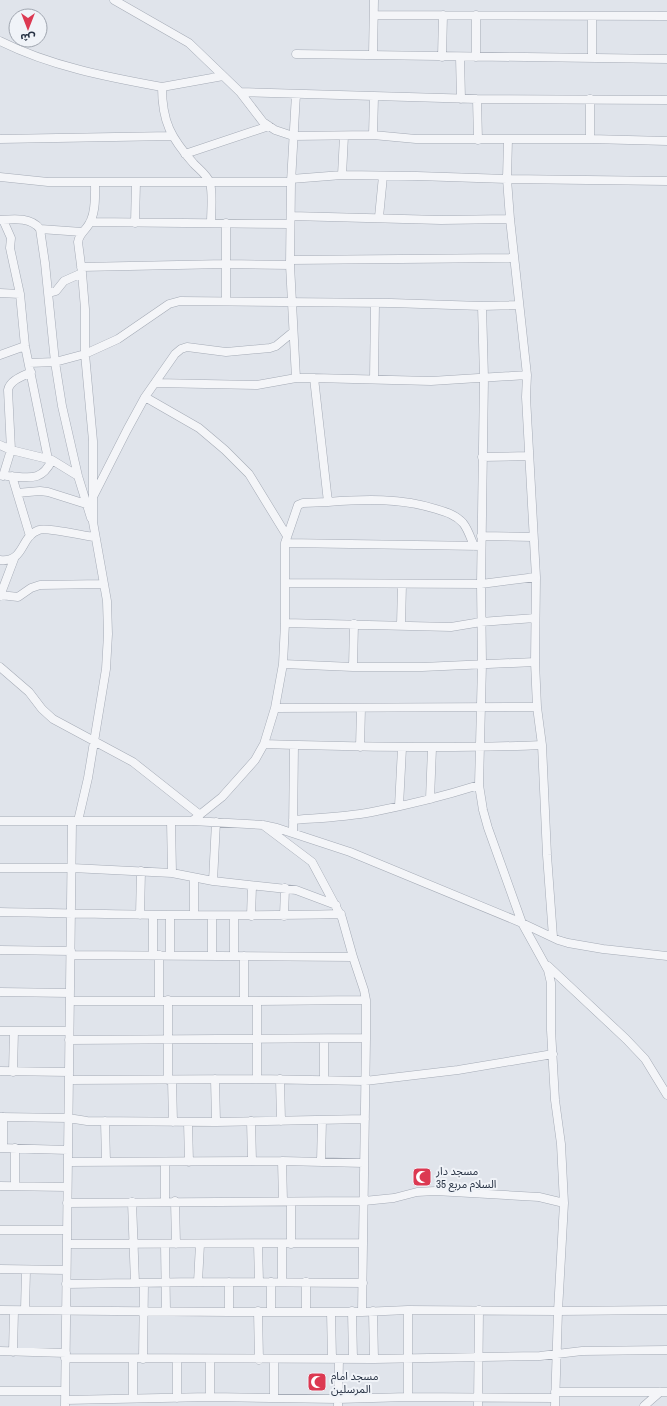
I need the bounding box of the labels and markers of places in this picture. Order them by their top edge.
place label: مسجد دار السلام مربع 35 [435,1164,496,1192]
mosque icon: مسجد دار السلام مربع 35 [411,1166,433,1188]
place label: مسجد امام المرسلين [331,1369,379,1396]
mosque icon: مسجد امام المرسلين [306,1371,328,1393]

